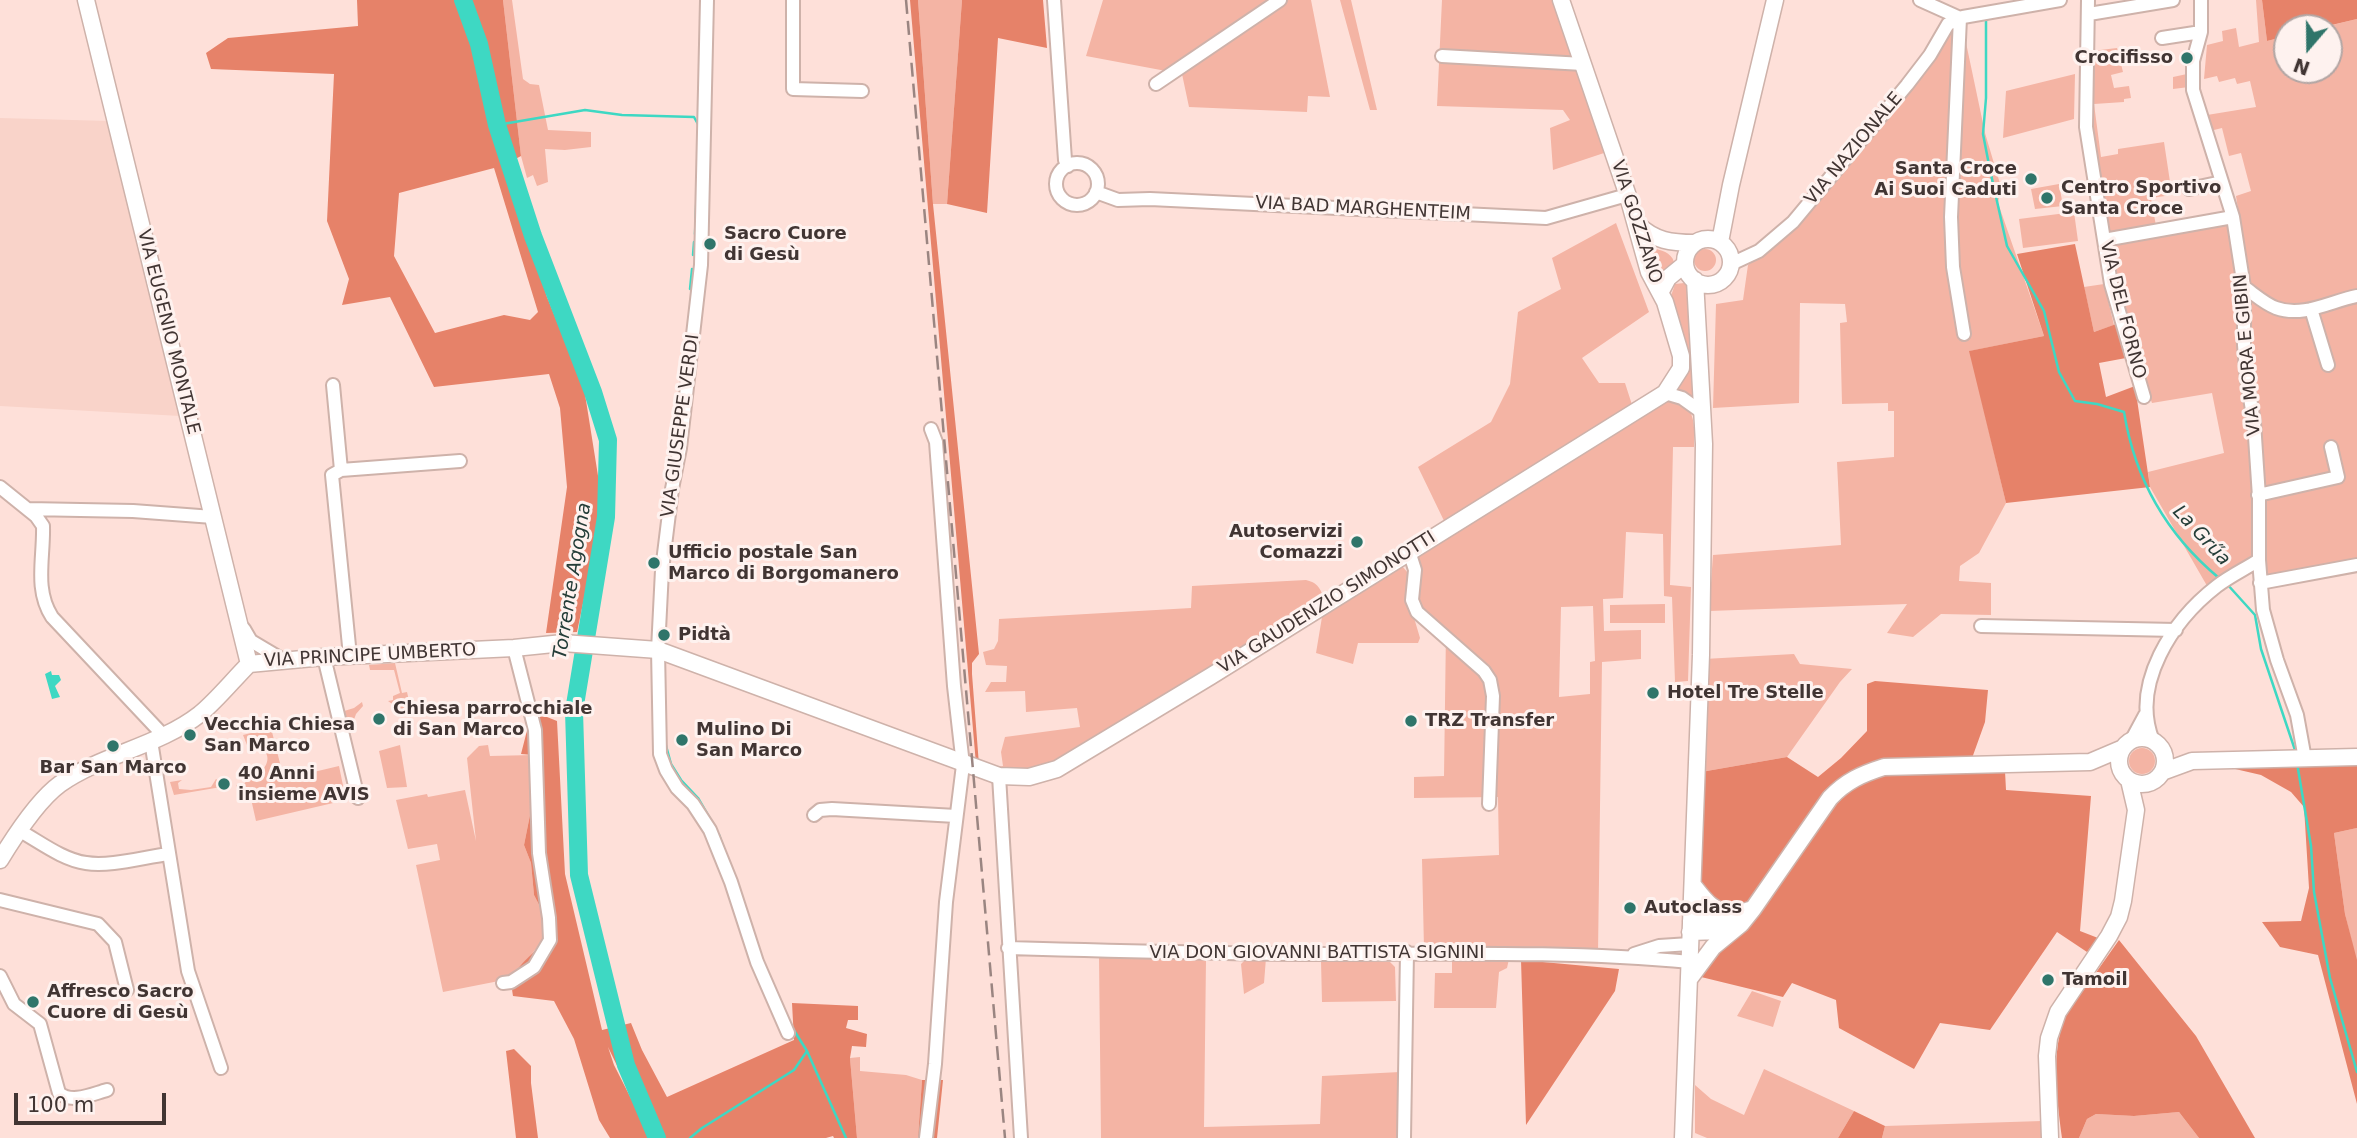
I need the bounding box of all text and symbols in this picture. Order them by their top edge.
north arrow [2273,14,2343,84]
place label: Crocifisso [2075,47,2173,69]
marker: Crocifisso [2179,50,2195,66]
text: N [2290,54,2313,80]
street label: VIA NAZIONALE [1801,88,1907,210]
street label: VIA GOZZANO [1606,158,1666,286]
place label: Santa Croce Ai Suoi Caduti [1874,158,2017,200]
marker: Santa Croce Ai Suoi Caduti [2023,171,2039,187]
place label: Centro Sportivo Santa Croce [2061,177,2221,220]
marker: Centro Sportivo Santa Croce [2039,190,2055,206]
street label: VIA BAD MARGHENTEIM [1255,193,1471,225]
place label: Sacro Cuore di Gesù [724,223,847,266]
street label: VIA EUGENIO MONTALE [132,227,204,437]
marker: Sacro Cuore di Gesù [702,236,718,252]
street label: VIA DEL FORNO [2094,239,2150,381]
street label: VIA MORA E GIBIN [2230,273,2266,437]
street label: VIA GIUSEPPE VERDI [657,333,705,519]
water label: Torrente Agogna [549,501,597,661]
water label: La Grűa [2167,501,2235,571]
place label: Autoservizi Comazzi [1229,521,1343,564]
street label: VIA GAUDENZIO SIMONOTTI [1214,527,1440,679]
marker: Autoservizi Comazzi [1349,534,1365,550]
place label: Ufficio postale San Marco di Borgomanero [668,542,899,584]
marker: Ufficio postale San Marco di Borgomanero [646,555,662,571]
place label: Pidtà [678,624,731,646]
marker: Pidtà [656,627,672,643]
street label: VIA PRINCIPE UMBERTO [263,640,477,672]
place label: Hotel Tre Stelle [1667,682,1824,704]
marker: Hotel Tre Stelle [1645,685,1661,701]
place label: Chiesa parrocchiale di San Marco [393,698,593,740]
place label: TRZ Transfer [1425,710,1554,732]
marker: Chiesa parrocchiale di San Marco [371,711,387,727]
marker: TRZ Transfer [1403,713,1419,729]
place label: Vecchia Chiesa San Marco [204,714,355,756]
place label: Mulino Di San Marco [696,719,802,762]
marker: Vecchia Chiesa San Marco [182,727,198,743]
marker: Mulino Di San Marco [674,732,690,748]
marker: Bar San Marco [105,738,121,754]
place label: Bar San Marco [39,757,187,779]
place label: 40 Anni insieme AVIS [238,763,370,806]
marker: 40 Anni insieme AVIS [216,776,232,792]
place label: Autoclass [1644,897,1742,919]
marker: Autoclass [1622,900,1638,916]
street label: VIA DON GIOVANNI BATTISTA SIGNINI [1150,942,1484,964]
place label: Tamoil [2062,969,2128,991]
marker: Tamoil [2040,972,2056,988]
place label: Affresco Sacro Cuore di Gesù [47,981,194,1024]
marker: Affresco Sacro Cuore di Gesù [25,994,41,1010]
scale bar [18,1078,170,1122]
text: 100 m [27,1093,94,1117]

